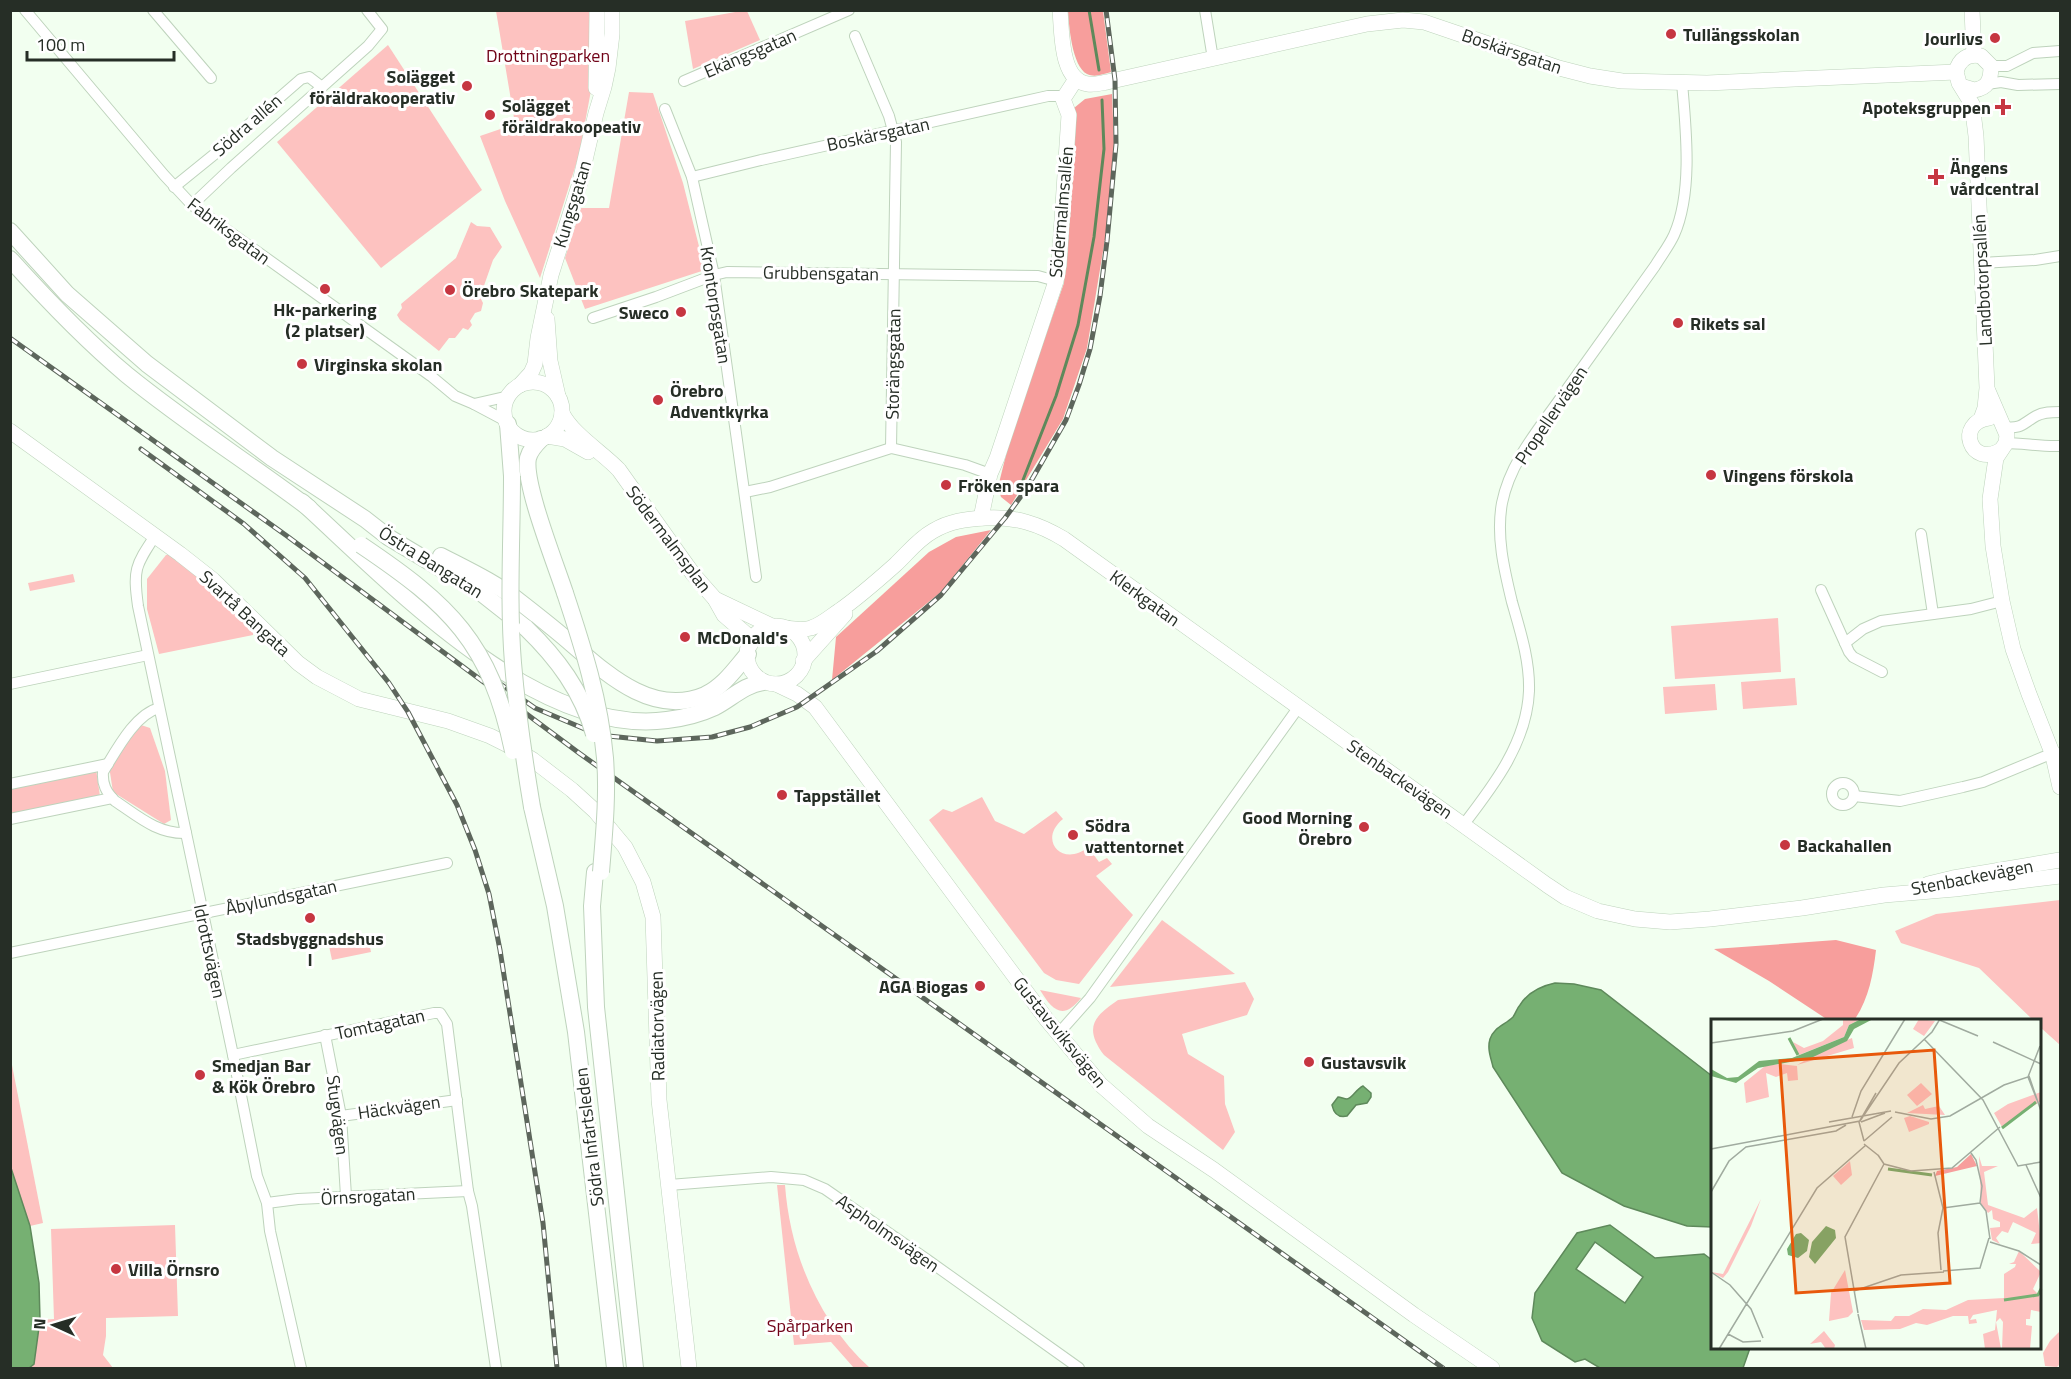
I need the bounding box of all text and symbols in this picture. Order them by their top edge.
street label: Ekängsgatan [700,21,800,85]
street label: Boskärsgatan [1458,21,1566,81]
place label: Tullängsskolan [1683,21,1800,48]
scale bar [27,24,174,62]
place label: Jourlivs [1925,25,1983,52]
marker: Tullängsskolan [1664,27,1678,41]
text: 100 m [36,31,85,58]
marker: Jourlivs [1988,31,2002,45]
park label: Drottningparken [486,42,610,69]
place label: Solägget föräldrakooperativ [309,63,455,111]
marker: Solägget föräldrakooperativ [460,79,474,93]
street label: Södra allén [206,87,288,163]
place label: Solägget föräldrakoopeativ [502,92,641,140]
place label: Apoteksgruppen [1862,94,1991,121]
marker: Apoteksgruppen [1996,100,2010,114]
marker: Solägget föräldrakoopeativ [483,108,497,122]
street label: Boskärsgatan [824,110,932,158]
street label: Södermalmsallén [1042,145,1080,279]
place label: Ängens vårdcentral [1950,154,2039,202]
street label: Kungsgatan [546,157,598,251]
marker: Ängens vårdcentral [1927,168,1945,186]
street label: Fabriksgatan [182,191,276,271]
street label: Landbotorpsallén [1965,214,1999,346]
street label: Krontorpsgatan [693,244,739,366]
street label: Grubbensgatan [763,258,879,288]
place label: Örebro Skatepark [462,277,599,304]
marker: Hk-parkering (2 platser) [318,282,332,296]
marker: Örebro Skatepark [443,283,457,297]
place label: Hk-parkering (2 platser) [273,296,377,344]
place label: Sweco [619,299,669,326]
marker: Sweco [674,305,688,319]
street label: Storängsgatan [879,308,907,420]
place label: Rikets sal [1690,310,1766,337]
marker: Rikets sal [1671,316,1685,330]
place label: Virginska skolan [314,351,443,378]
marker: Virginska skolan [295,357,309,371]
street label: Propellervägen [1508,360,1594,470]
place label: Örebro Adventkyrka [670,377,769,425]
marker: Örebro Adventkyrka [651,393,665,407]
place label: Vingens förskola [1723,462,1854,489]
marker: Vingens förskola [1704,468,1718,482]
place label: Fröken spara [958,472,1059,499]
marker: Fröken spara [939,478,953,492]
street label: Södermalmsplan [620,480,718,598]
street label: Östra Bangatan [373,519,489,605]
street label: Klerkgatan [1104,563,1186,633]
street label: Svartå Bangata [193,564,297,662]
place label: McDonald's [697,624,788,651]
marker: McDonald's [678,630,692,644]
street label: Stenbackevägen [1342,732,1458,826]
place label: Tappstället [794,782,881,809]
marker: Tappstället [775,788,789,802]
place label: Good Morning Örebro [1242,804,1352,852]
place label: Södra vattentornet [1085,812,1184,860]
marker: Good Morning Örebro [1357,820,1371,834]
marker: Södra vattentornet [1066,828,1080,842]
place label: Backahallen [1797,832,1892,859]
marker: Backahallen [1778,838,1792,852]
street label: Stenbackevägen [1909,852,2035,902]
street label: Åbylundsgatan [223,872,339,922]
street label: Idrottsvägen [187,901,233,1001]
marker: Stadsbyggnadshus I [303,911,317,925]
place label: Stadsbyggnadshus I [236,925,384,973]
street label: Radiatorvägen [643,971,671,1081]
street label: Gustavsviksvägen [1007,971,1113,1093]
place label: AGA Biogas [879,973,968,1000]
marker: AGA Biogas [973,979,987,993]
street label: Tomtagatan [333,1001,427,1047]
inset map [1711,1019,2041,1349]
place label: Gustavsvik [1321,1049,1407,1076]
place label: Smedjan Bar & Kök Örebro [212,1052,315,1100]
marker: Gustavsvik [1302,1055,1316,1069]
street label: Södra Infartsleden [567,1066,611,1208]
marker: Smedjan Bar & Kök Örebro [193,1068,207,1082]
street label: Stugvägen [320,1074,356,1156]
street label: Häckvägen [356,1088,442,1126]
street label: Örnsrogatan [320,1180,416,1212]
street label: Aspholmsvägen [831,1187,945,1279]
place label: Villa Örnsro [128,1256,220,1283]
marker: Villa Örnsro [109,1262,123,1276]
north arrow [24,1295,84,1355]
park label: Spårparken [767,1312,853,1339]
text: N [27,1318,51,1330]

